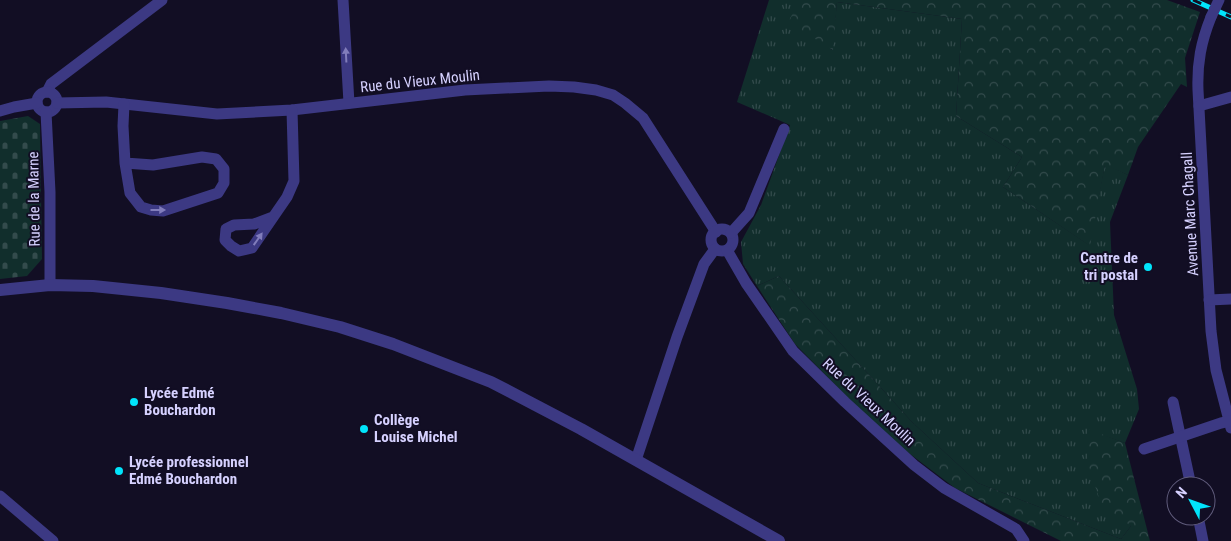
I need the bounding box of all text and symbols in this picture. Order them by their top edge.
one-way arrow [342,46,350,62]
street label: Rue du Vieux Moulin [359,66,481,96]
street label: Rue de la Marne [24,151,44,247]
street label: Avenue Marc Chagall [1178,151,1202,277]
one-way arrow [151,206,167,214]
one-way arrow [253,233,263,246]
place label: Centre de tri postal [1080,249,1138,284]
marker: Centre de tri postal [1142,261,1154,273]
street label: Rue du Vieux Moulin [819,354,919,450]
place label: Lycée Edmé Bouchardon [144,384,216,419]
marker: Lycée Edmé Bouchardon [128,396,140,408]
place label: Collège Louise Michel [374,411,458,446]
marker: Collège Louise Michel [358,423,370,435]
place label: Lycée professionnel Edmé Bouchardon [129,453,249,488]
marker: Lycée professionnel Edmé Bouchardon [113,465,125,477]
north arrow [1166,476,1216,526]
text: N [1172,484,1190,501]

